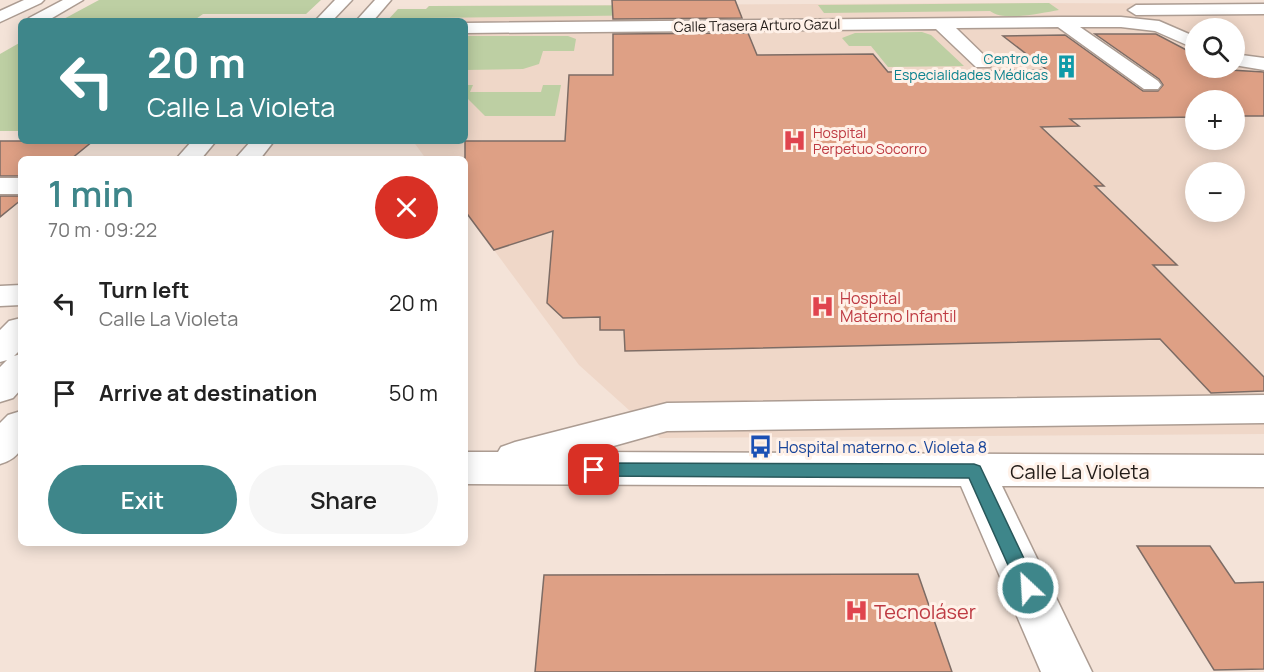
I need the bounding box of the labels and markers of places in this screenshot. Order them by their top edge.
place label: Centro de Especialidades Médicas [894,49,1048,84]
building icon: Centro de Especialidades Médicas [1053,53,1079,79]
place label: Hospital Perpetuo Socorro [813,123,927,158]
hospital icon: Hospital Perpetuo Socorro [782,127,808,153]
place label: Hospital Materno Infantil [840,287,957,327]
hospital icon: Hospital Materno Infantil [809,294,835,320]
bus stop icon: Hospital materno c. Violeta 8 [747,434,773,460]
place label: Hospital materno c. Violeta 8 [778,436,987,458]
pin [568,444,619,495]
hospital icon: Tecnoláser [843,598,869,624]
place label: Tecnoláser [874,598,976,625]

